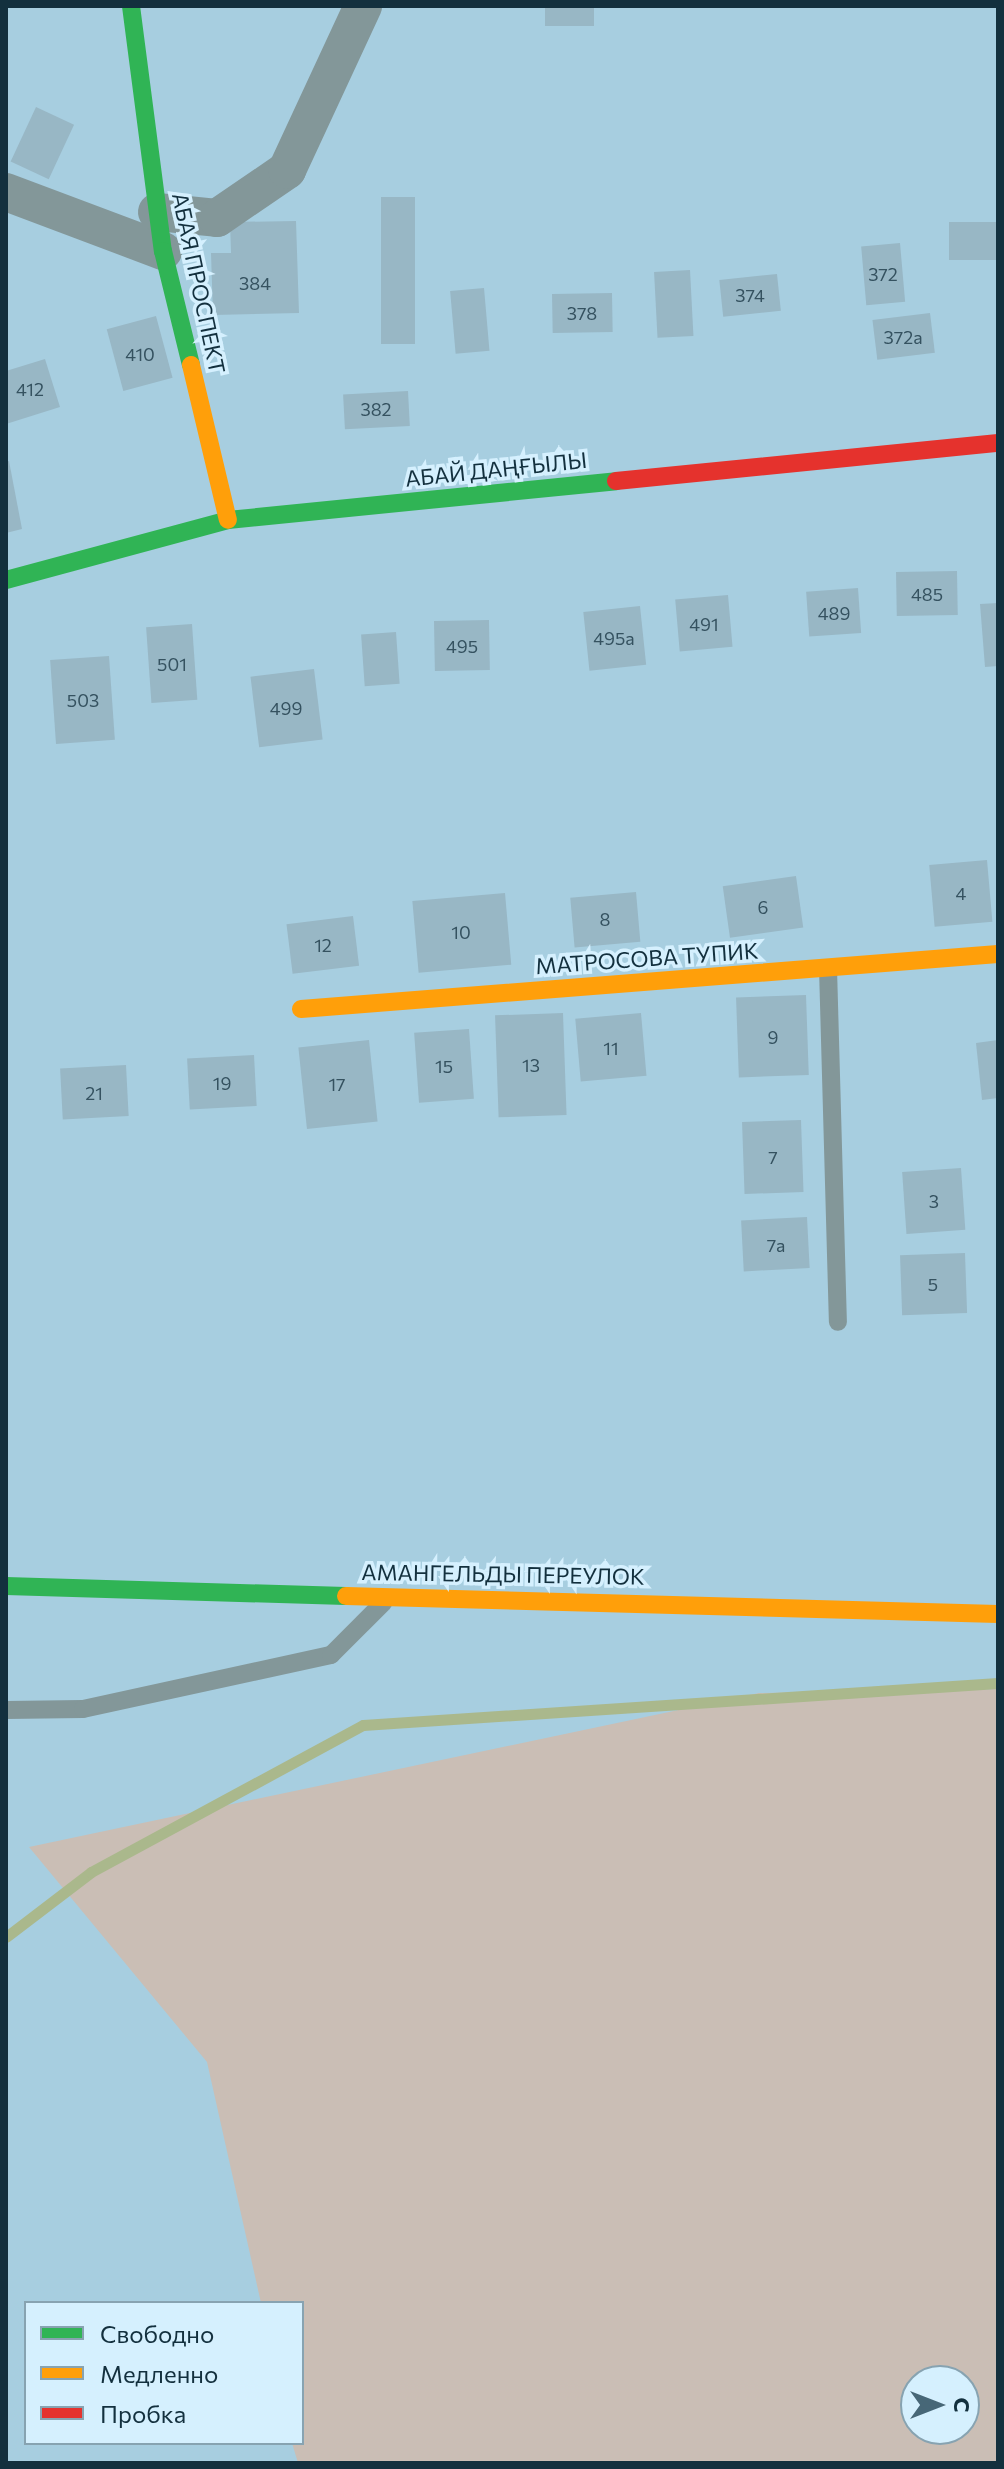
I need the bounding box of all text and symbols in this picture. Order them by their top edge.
street label: АБАЯ ПРОСПЕКТ [167,190,231,376]
house number: 372 [868,263,898,285]
house number: 384 [239,272,271,294]
house number: 374 [735,284,765,306]
house number: 378 [567,302,597,324]
house number: 372а [883,326,923,348]
house number: 410 [125,343,155,365]
house number: 412 [16,378,44,400]
house number: 382 [360,398,392,420]
street label: АБАЙ ДАҢҒЫЛЫ [404,446,588,492]
house number: 485 [911,583,943,605]
house number: 489 [818,602,850,624]
house number: 491 [689,613,719,635]
house number: 495а [593,627,635,649]
house number: 495 [446,635,478,657]
house number: 501 [157,653,187,675]
house number: 503 [67,689,99,711]
house number: 499 [270,697,302,719]
house number: 4 [956,882,966,904]
house number: 6 [758,896,768,918]
house number: 8 [600,908,610,930]
house number: 10 [451,921,471,943]
house number: 12 [314,934,332,956]
street label: МАТРОСОВА ТУПИК [535,937,759,979]
house number: 9 [768,1026,778,1048]
house number: 11 [603,1037,619,1059]
house number: 13 [522,1054,540,1076]
house number: 15 [435,1055,453,1077]
house number: 19 [213,1072,231,1094]
house number: 17 [328,1073,346,1095]
house number: 21 [85,1082,103,1104]
house number: 7 [768,1146,778,1168]
house number: 3 [929,1190,939,1212]
house number: 7а [767,1234,785,1256]
house number: 5 [928,1273,938,1295]
street label: АМАНГЕЛЬДЫ ПЕРЕУЛОК [361,1558,645,1590]
legend [24,2301,304,2445]
text: Свободно [100,2319,214,2348]
text: Медленно [100,2359,218,2388]
north arrow [900,2365,980,2445]
text: С [949,2397,976,2413]
text: Пробка [100,2399,186,2428]

